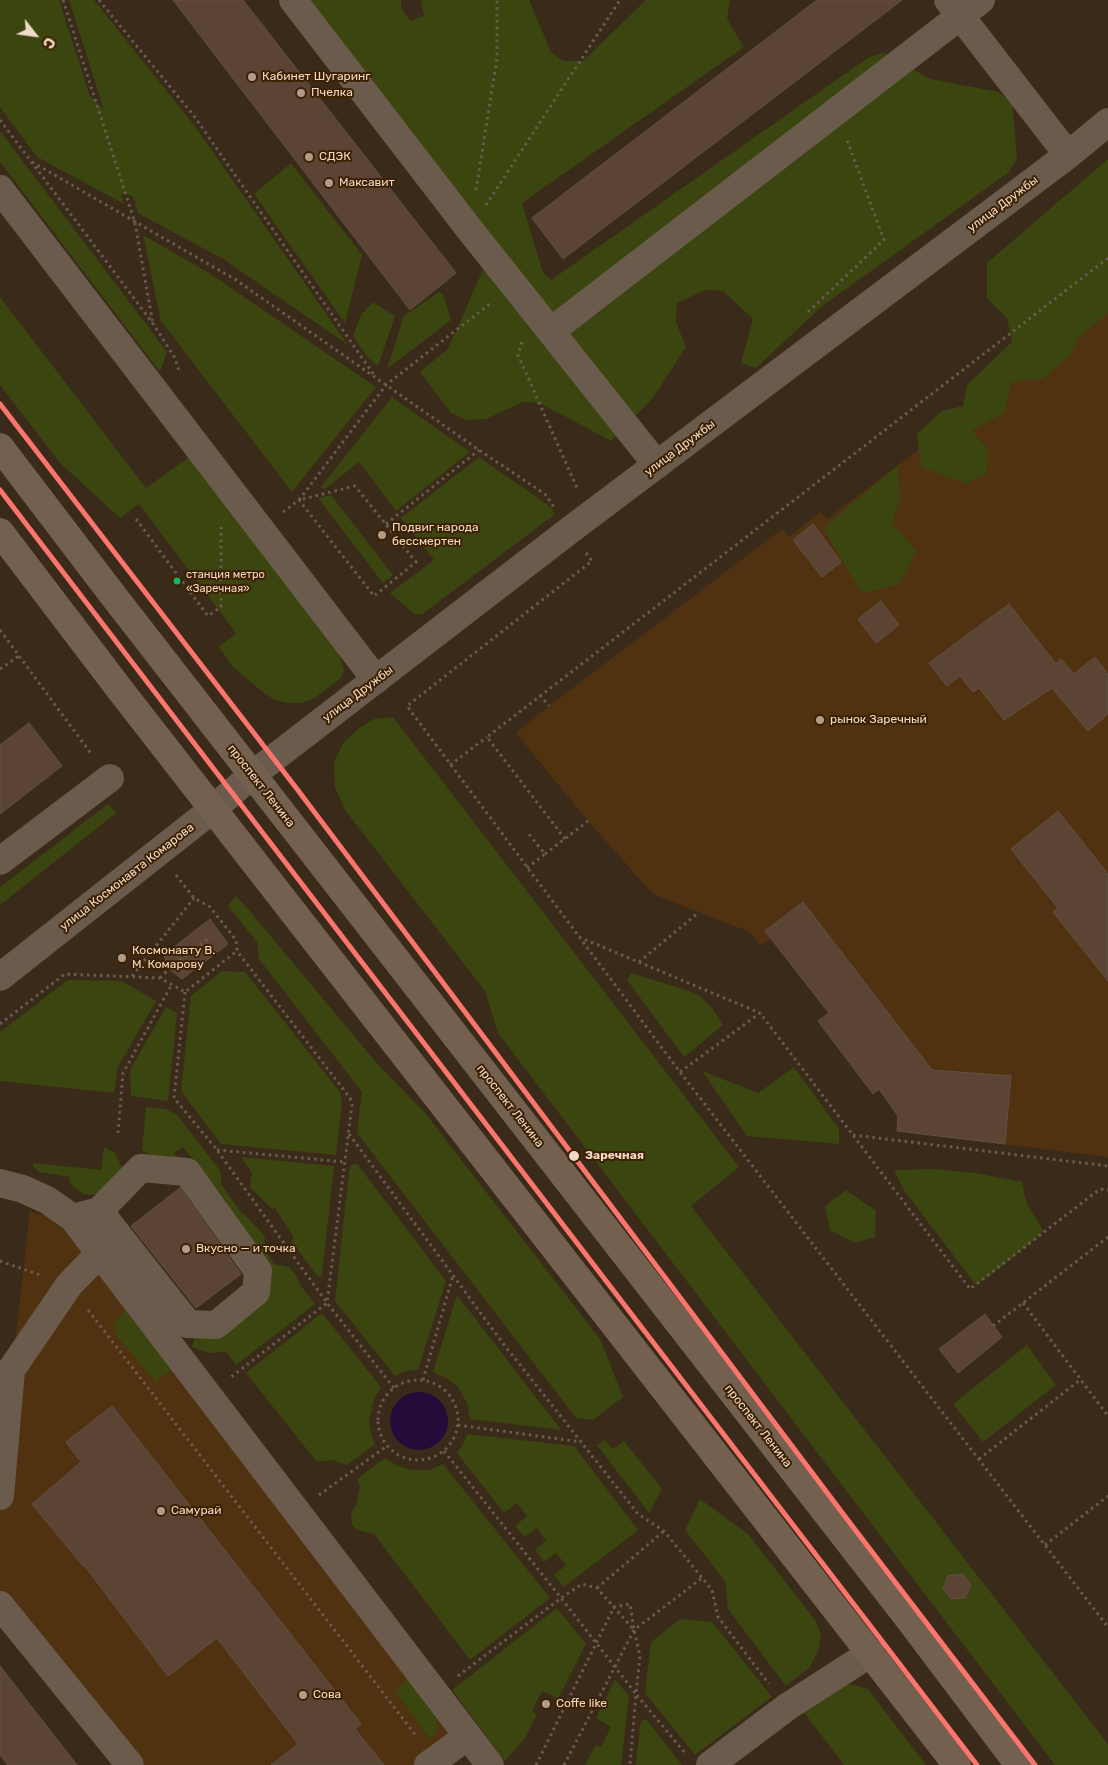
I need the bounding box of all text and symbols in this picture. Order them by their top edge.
north arrow [10,10,60,60]
text: С [39,34,58,51]
place label: Кабинет Шугаринг [262,70,370,84]
marker: Кабинет Шугаринг [246,71,258,83]
place label: Пчелка [311,86,353,100]
marker: Пчелка [295,87,307,99]
place label: СДЭК [319,150,351,164]
marker: СДЭК [303,151,315,163]
street label: улица Дружбы [965,173,1041,235]
place label: Максавит [339,176,395,190]
marker: Максавит [323,177,335,189]
street label: улица Дружбы [642,417,718,479]
place label: Подвиг народа бессмертен [392,521,479,549]
marker: Подвиг народа бессмертен [376,529,388,541]
place label: станция метро «Заречная» [186,568,265,594]
marker: станция метро «Заречная» [172,576,182,586]
street label: улица Дружбы [320,663,396,725]
place label: рынок Заречный [830,713,927,727]
marker: рынок Заречный [814,714,826,726]
street label: проспект Ленина [224,742,298,830]
street label: улица Космонавта Комарова [57,820,197,934]
place label: Космонавту В. М. Комарову [132,944,215,972]
marker: Космонавту В. М. Комарову [116,952,128,964]
street label: проспект Ленина [473,1062,547,1150]
marker: Заречная [567,1149,581,1163]
place label: Заречная [585,1149,644,1163]
place label: Вкусно — и точка [196,1242,296,1256]
marker: Вкусно — и точка [180,1243,192,1255]
street label: проспект Ленина [721,1382,795,1470]
place label: Самурай [171,1504,221,1518]
marker: Самурай [155,1505,167,1517]
place label: Сова [313,1688,341,1702]
marker: Сова [297,1689,309,1701]
place label: Coffe like [556,1697,607,1711]
marker: Coffe like [540,1698,552,1710]

